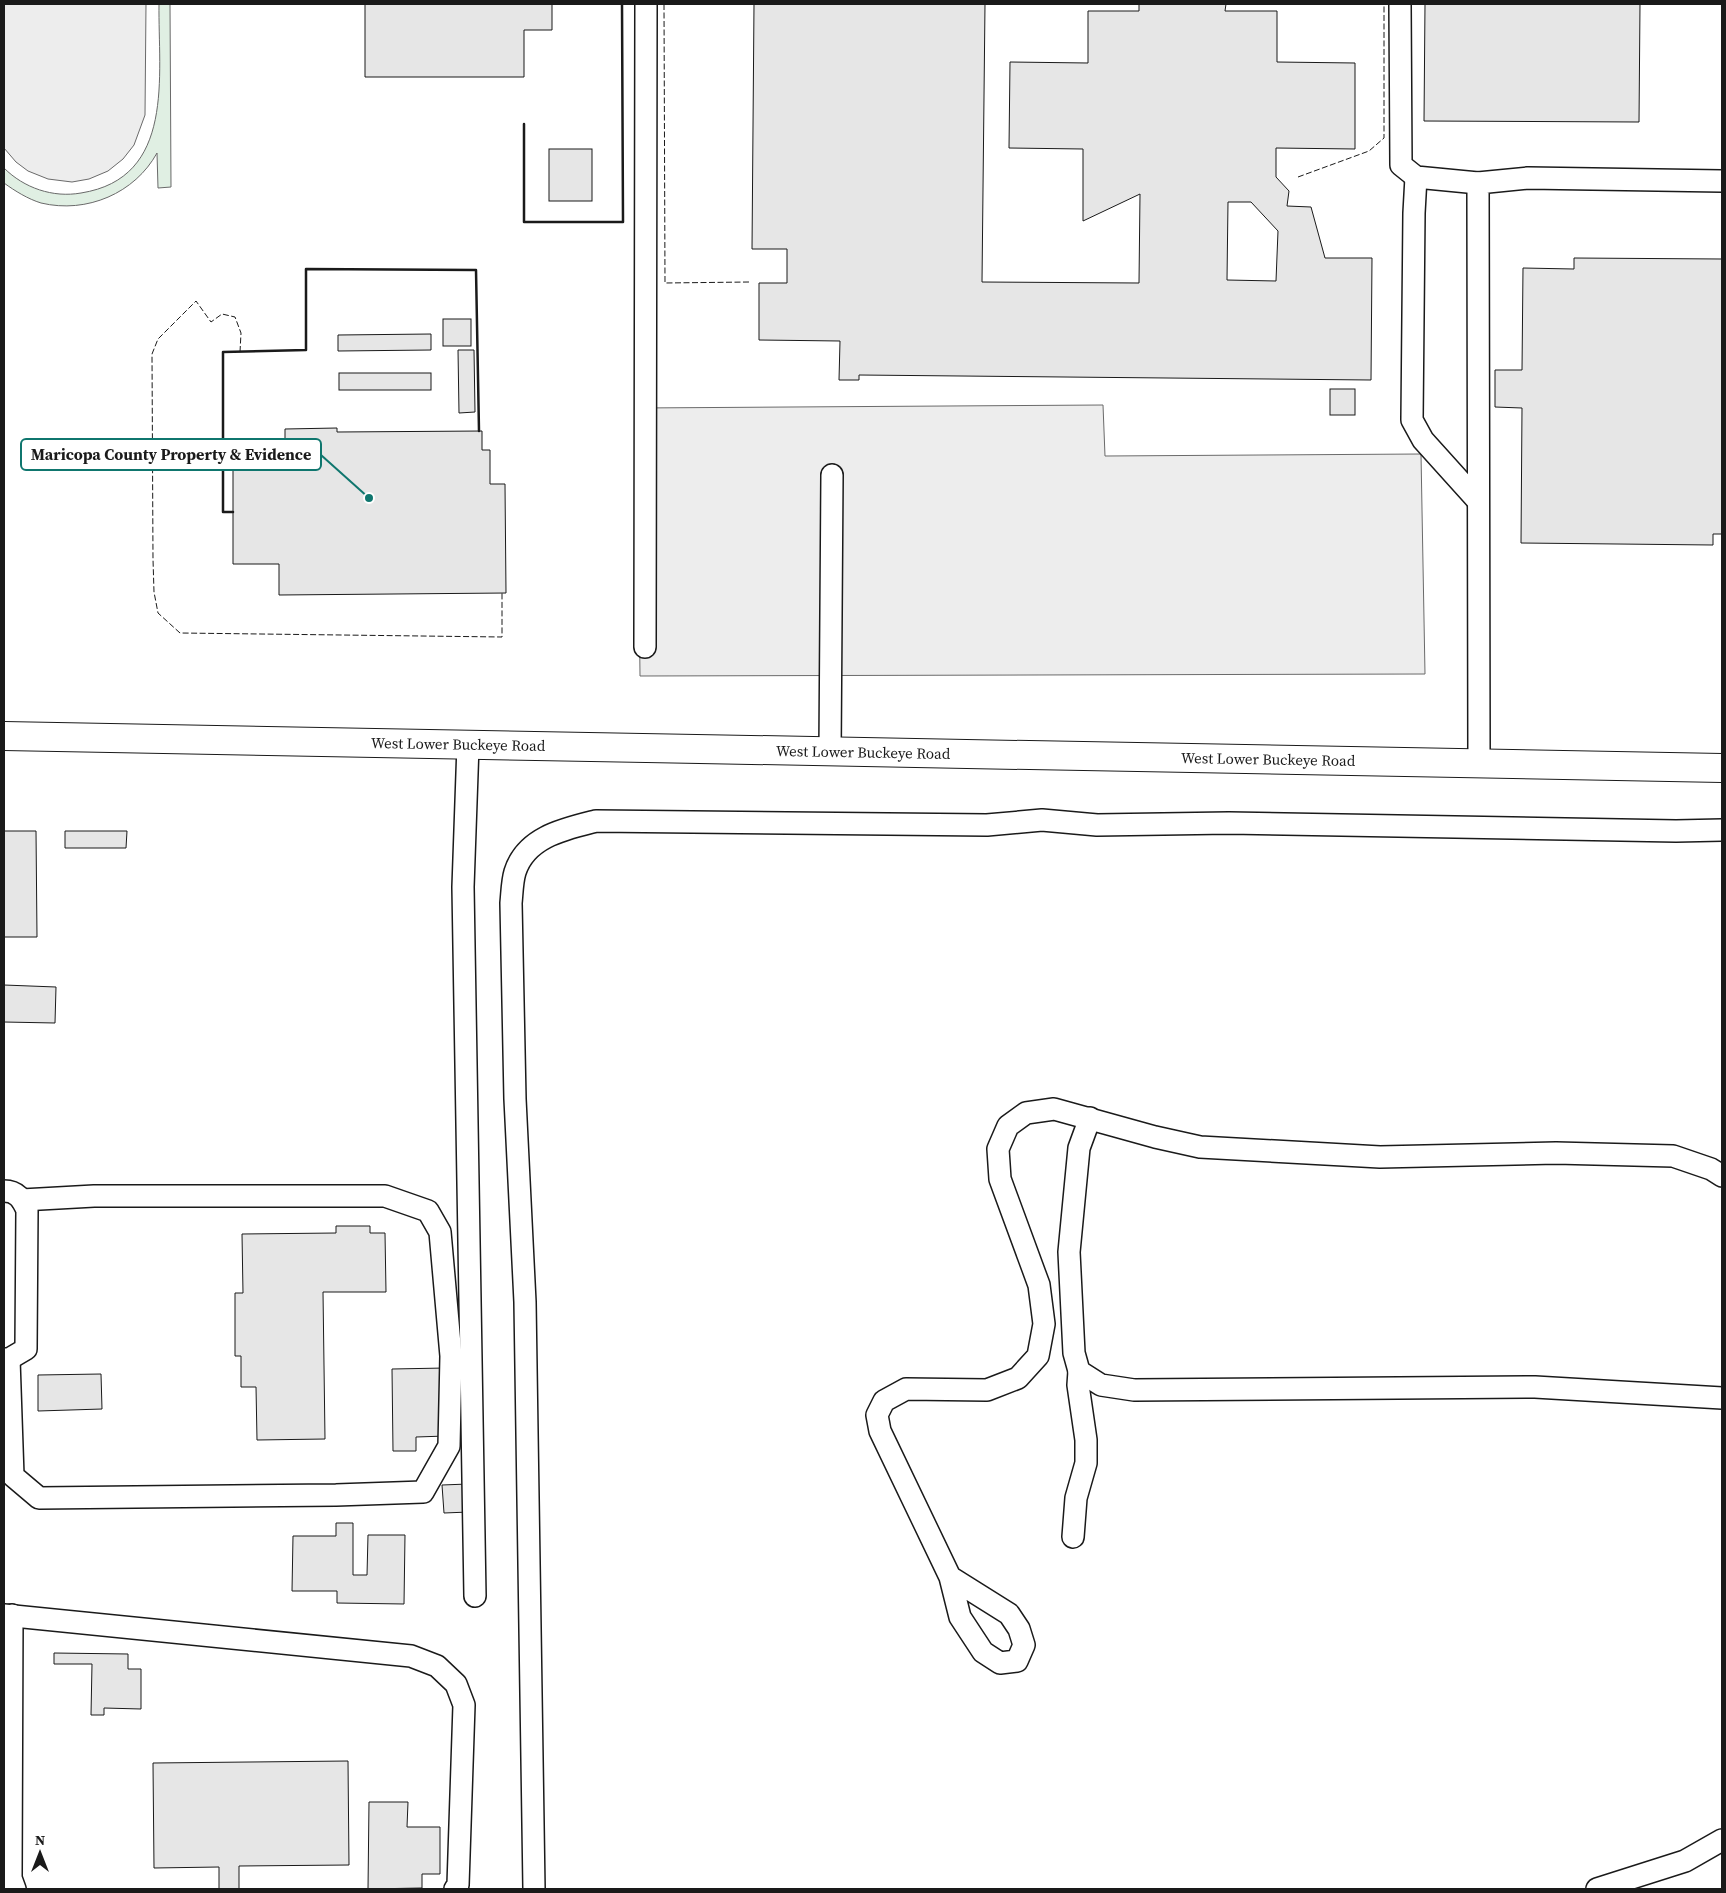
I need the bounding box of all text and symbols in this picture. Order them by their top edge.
callout: Maricopa County Property & Evidence [21,439,321,470]
text: Maricopa County Property & Evidence [31,443,311,465]
street label: West Lower Buckeye Road [371,732,546,756]
street label: West Lower Buckeye Road [776,740,951,764]
street label: West Lower Buckeye Road [1181,747,1356,771]
north arrow [15,1828,65,1878]
text: N [35,1830,45,1850]

